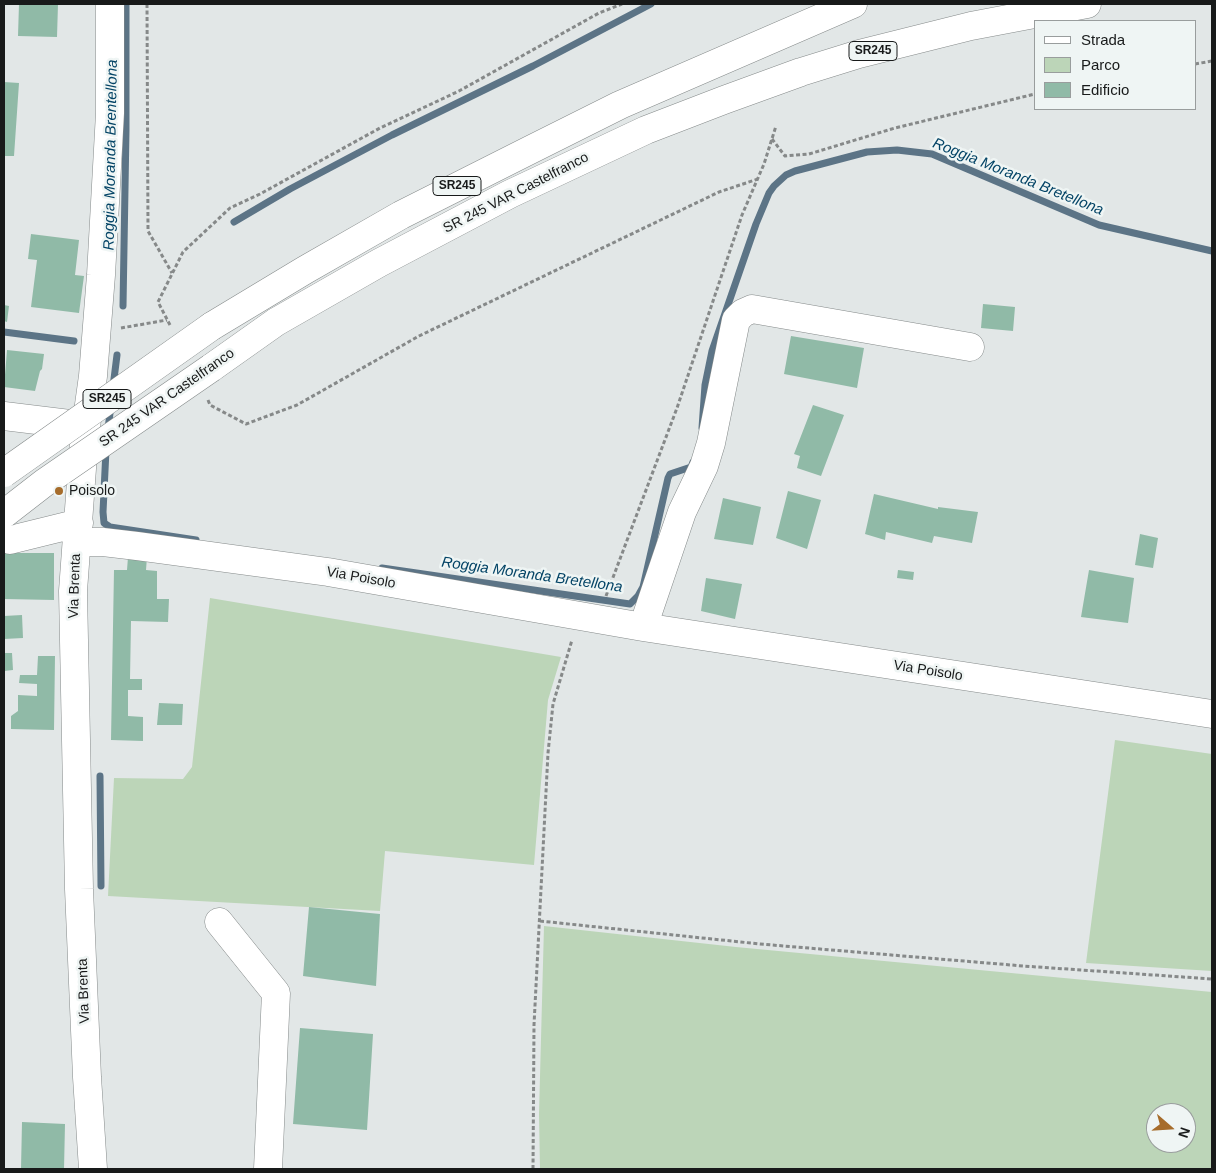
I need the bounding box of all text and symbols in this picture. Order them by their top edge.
legend [1034,20,1196,110]
text: Strada [1081,31,1125,48]
road number: SR245 [849,41,897,60]
text: Parco [1081,56,1120,73]
water label: Roggia Moranda Brentellona [100,59,122,251]
text: Edificio [1081,81,1129,98]
water label: Roggia Moranda Bretellona [930,134,1106,220]
street label: SR 245 VAR Castelfranco [441,149,591,237]
road number: SR245 [433,177,481,196]
street label: SR 245 VAR Castelfranco [96,345,238,451]
road number: SR245 [83,389,131,408]
place label: Poisolo [69,483,115,499]
marker: Poisolo [53,485,65,497]
street label: Via Brenta [65,553,85,619]
water label: Roggia Moranda Bretellona [440,553,624,597]
street label: Via Poisolo [325,564,397,592]
street label: Via Poisolo [892,657,964,685]
street label: Via Brenta [74,958,94,1024]
north arrow [1146,1103,1196,1153]
text: N [1175,1125,1193,1140]

